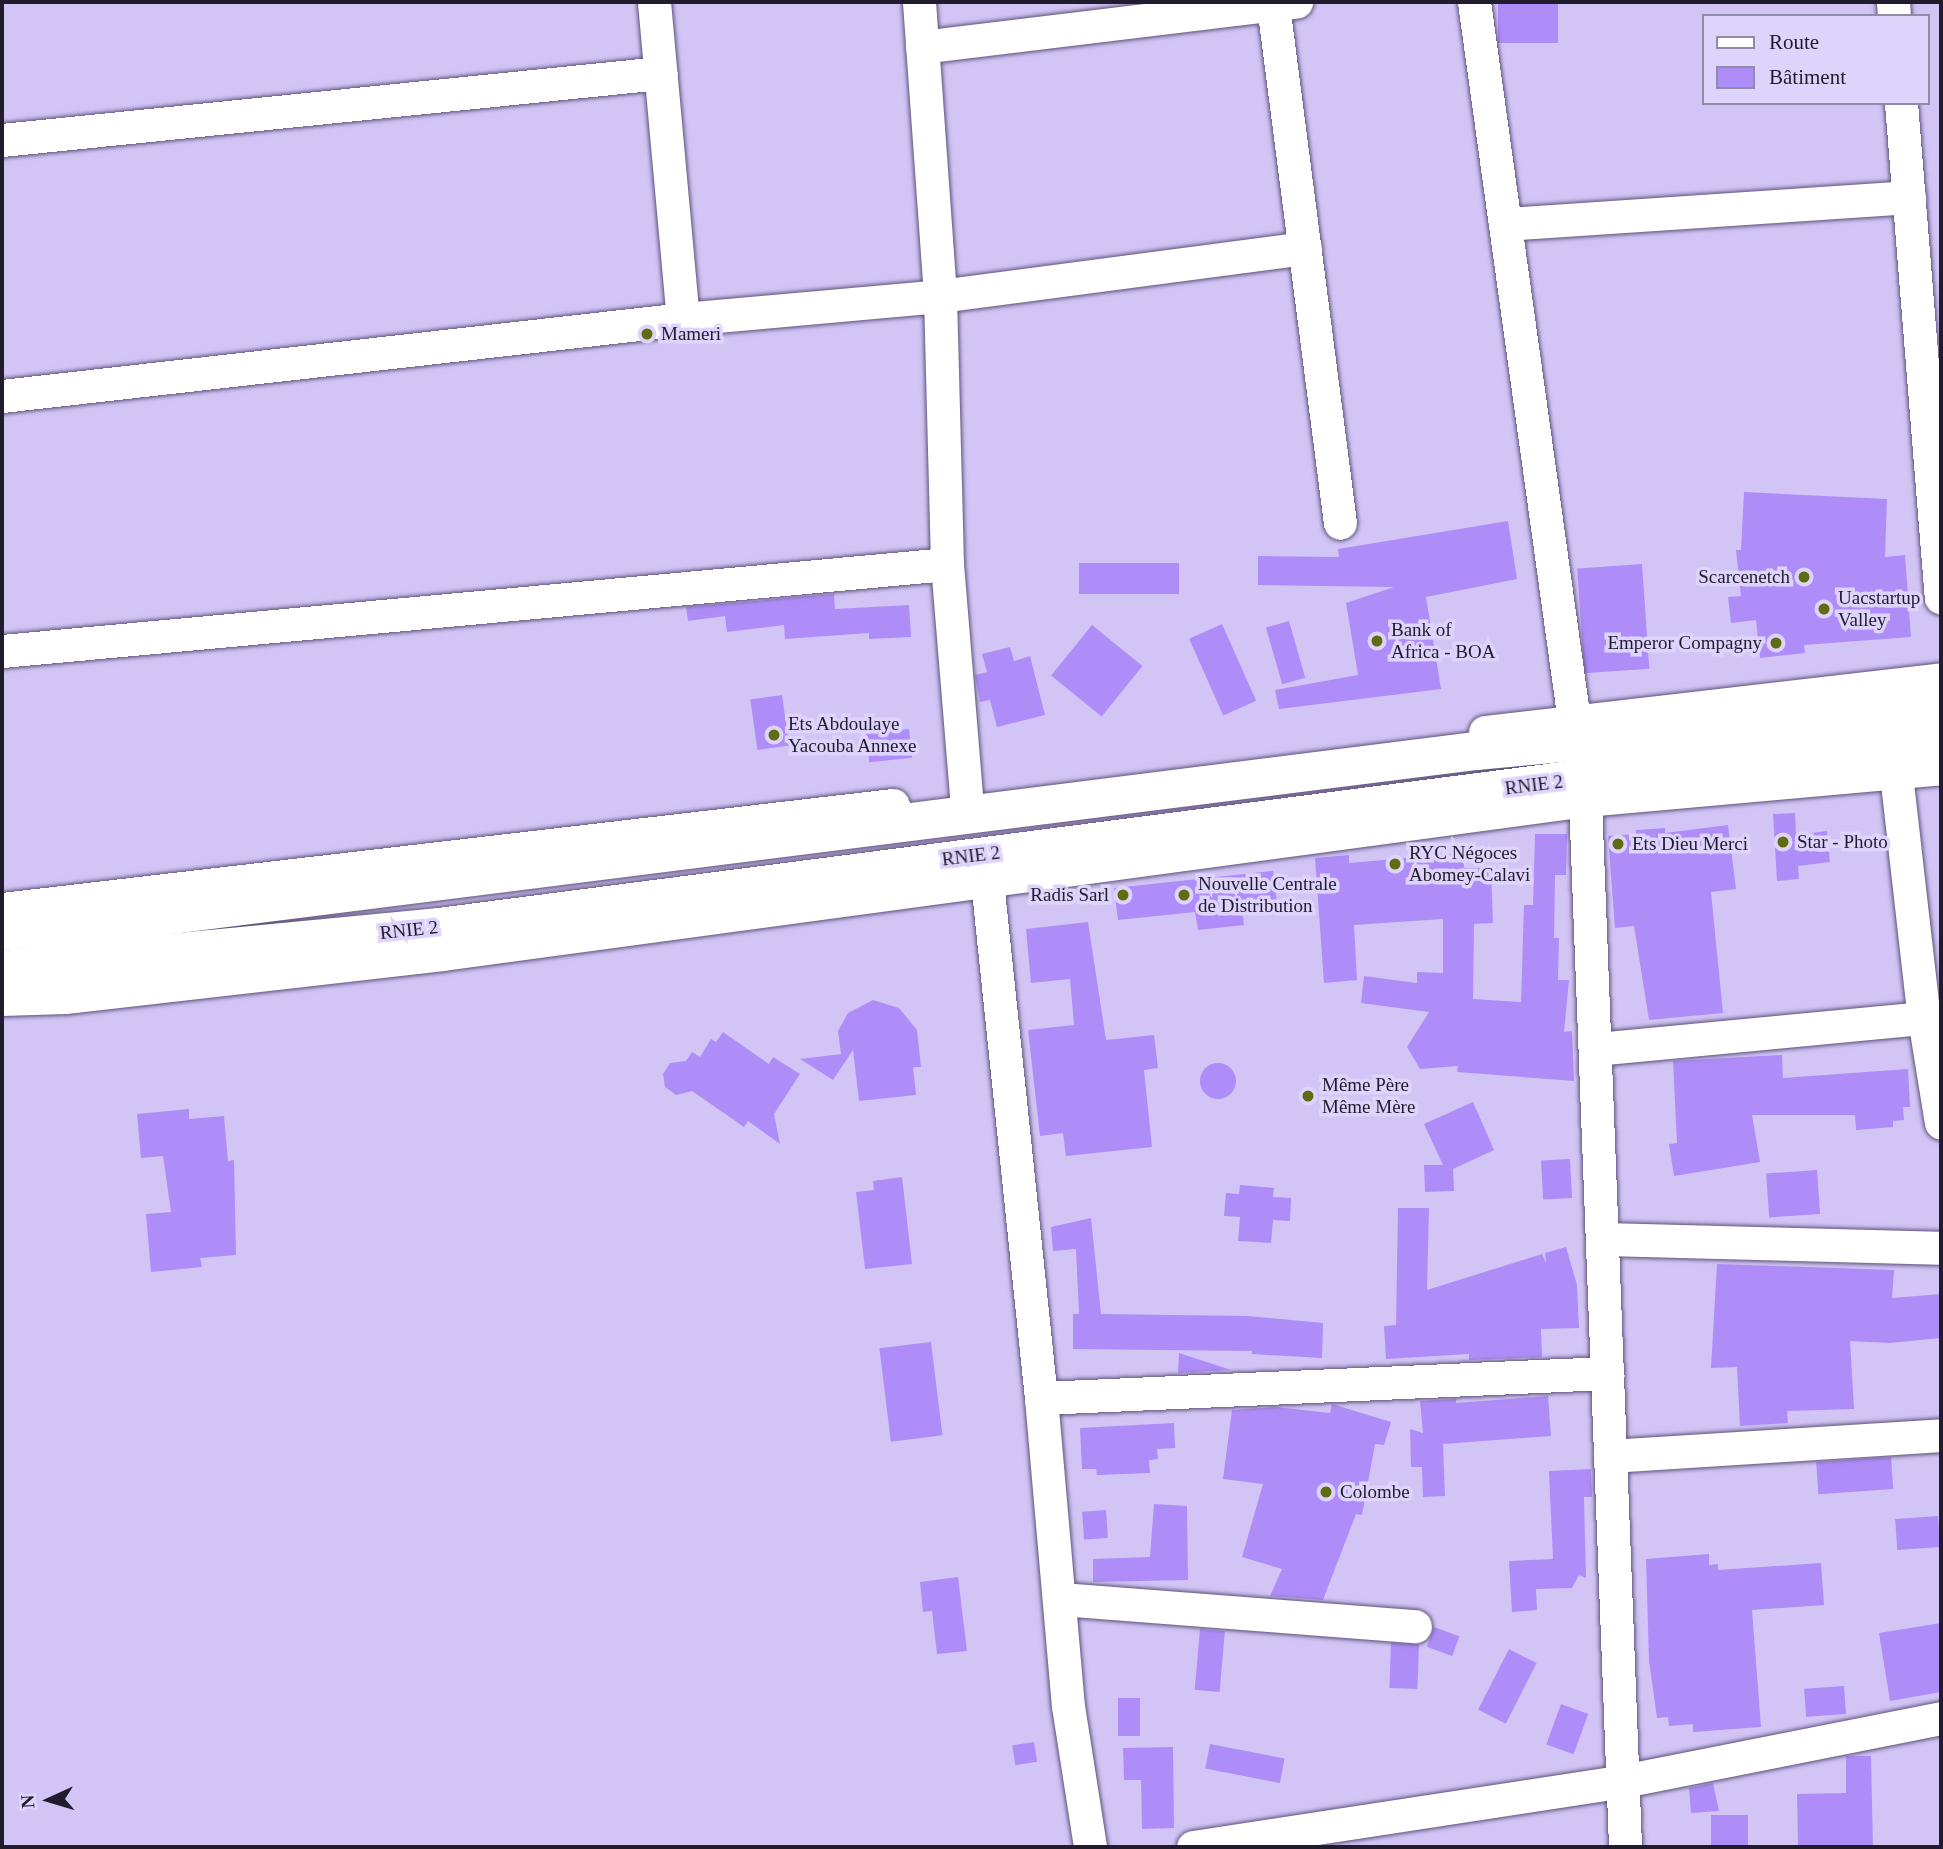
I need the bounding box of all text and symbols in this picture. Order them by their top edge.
legend [1702,14,1929,105]
text: Route [1769,30,1819,54]
text: Bâtiment [1769,65,1846,89]
place label: Mameri [661,323,721,345]
marker: Mameri [639,326,655,342]
place label: Scarcenetch [1698,566,1790,588]
marker: Scarcenetch [1796,569,1812,585]
place label: Uacstartup Valley [1838,587,1920,631]
marker: Uacstartup Valley [1816,601,1832,617]
place label: Bank of Africa - BOA [1391,619,1495,663]
place label: Emperor Compagny [1607,632,1762,654]
marker: Bank of Africa - BOA [1369,633,1385,649]
marker: Emperor Compagny [1768,635,1784,651]
place label: Ets Abdoulaye Yacouba Annexe [788,713,917,757]
marker: Ets Abdoulaye Yacouba Annexe [766,727,782,743]
street label: RNIE 2 [1504,770,1564,800]
place label: Star - Photo [1797,831,1888,853]
place label: Ets Dieu Merci [1632,833,1748,855]
marker: Star - Photo [1775,834,1791,850]
marker: Ets Dieu Merci [1610,836,1626,852]
street label: RNIE 2 [941,841,1001,871]
place label: RYC Négoces Abomey-Calavi [1409,842,1530,886]
marker: RYC Négoces Abomey-Calavi [1387,856,1403,872]
place label: Nouvelle Centrale de Distribution [1198,873,1337,917]
place label: Radis Sarl [1030,884,1109,906]
marker: Radis Sarl [1115,887,1131,903]
marker: Nouvelle Centrale de Distribution [1176,887,1192,903]
street label: RNIE 2 [379,916,439,944]
place label: Même Père Même Mère [1322,1074,1415,1118]
marker: Même Père Même Mère [1300,1088,1316,1104]
place label: Colombe [1340,1481,1410,1503]
marker: Colombe [1318,1484,1334,1500]
north arrow [14,1765,84,1835]
text: N [17,1794,39,1809]

